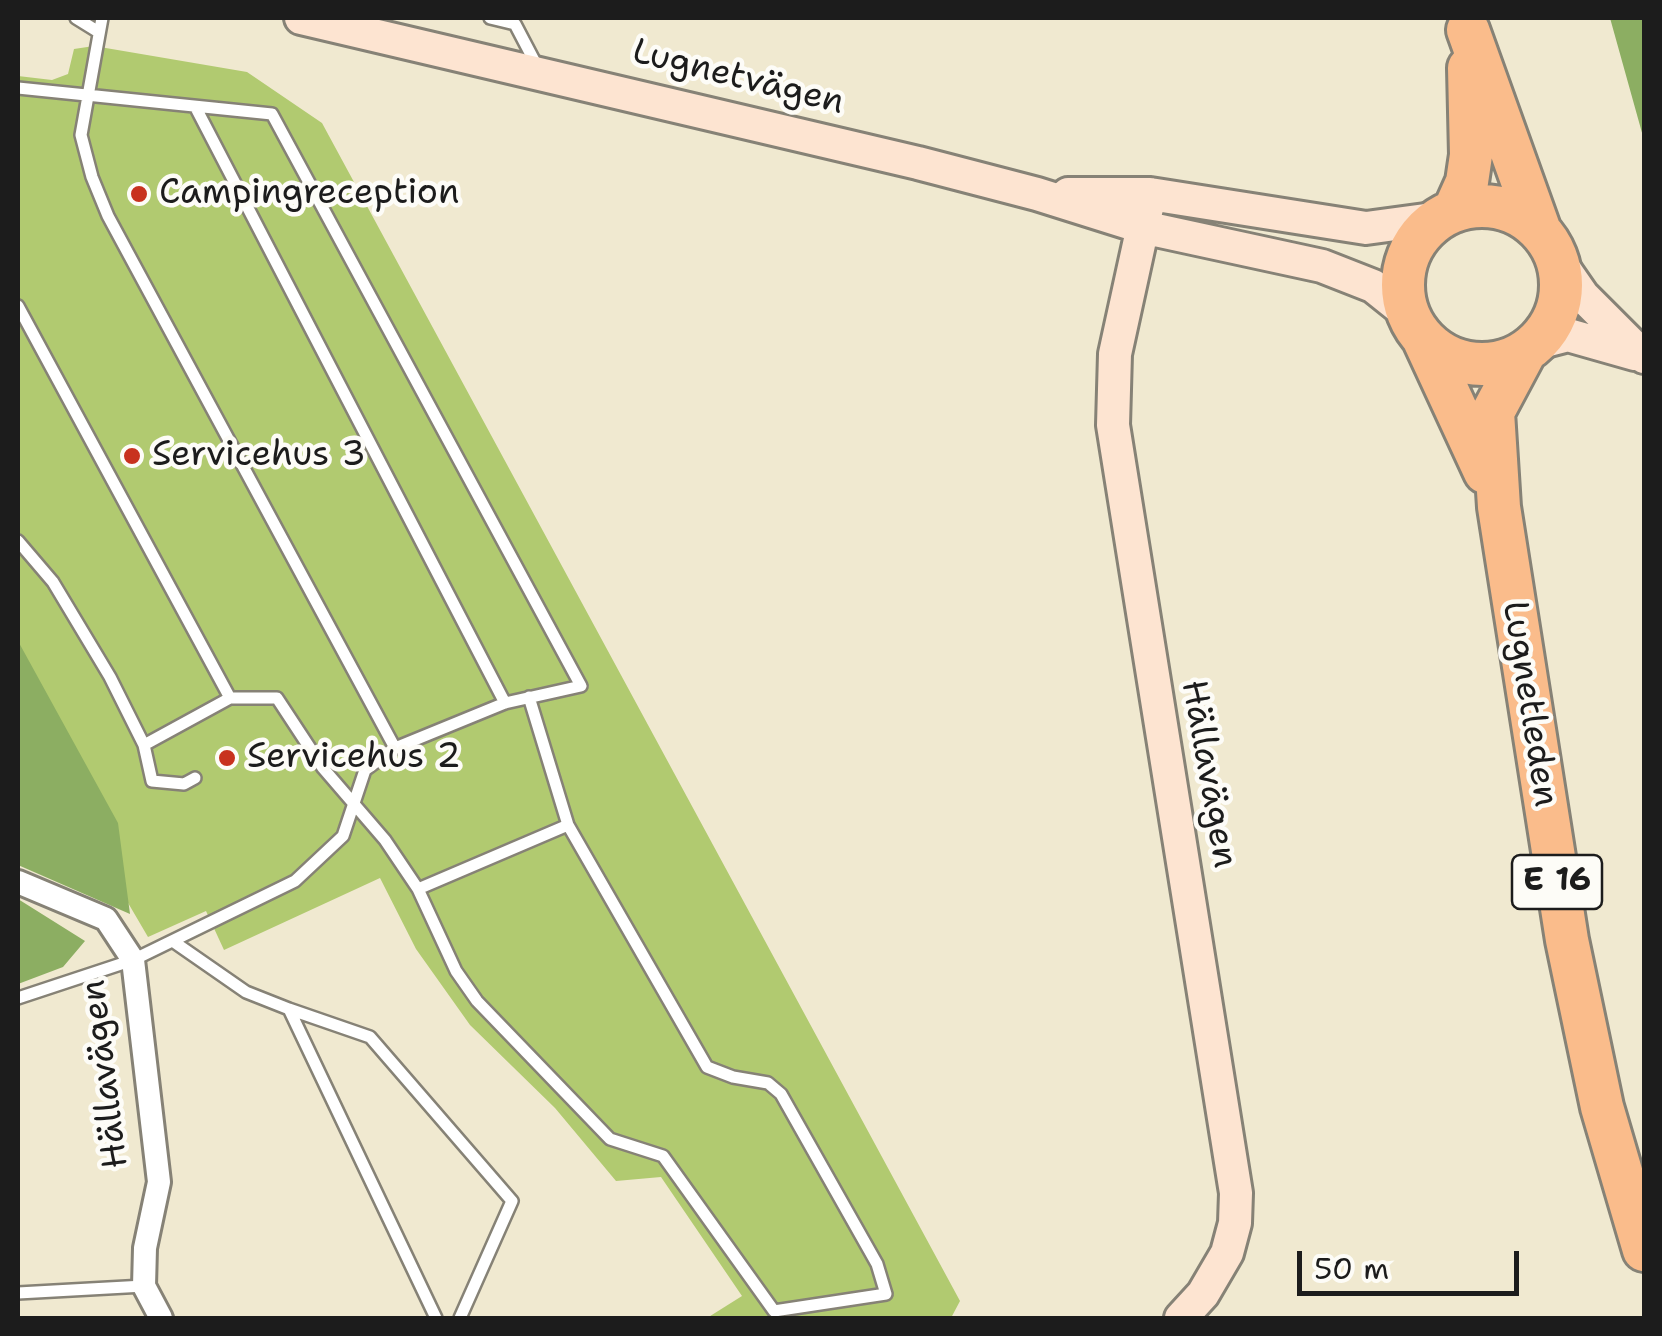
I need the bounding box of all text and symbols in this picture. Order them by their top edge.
street label: Lugnetvägen [628,31,848,125]
place label: Campingreception [159,173,459,215]
marker: Campingreception [128,183,150,205]
place label: Servicehus 3 [152,435,366,477]
marker: Servicehus 3 [121,445,143,467]
street label: Lugnetleden [1492,598,1566,810]
street label: Hällavägen [1171,677,1245,871]
place label: Servicehus 2 [247,737,461,779]
marker: Servicehus 2 [216,747,238,769]
road number: E 16 [1512,855,1602,909]
street label: Hällavägen [74,977,138,1171]
scale bar [1302,1231,1524,1293]
text: 50 m [1314,1248,1389,1289]

